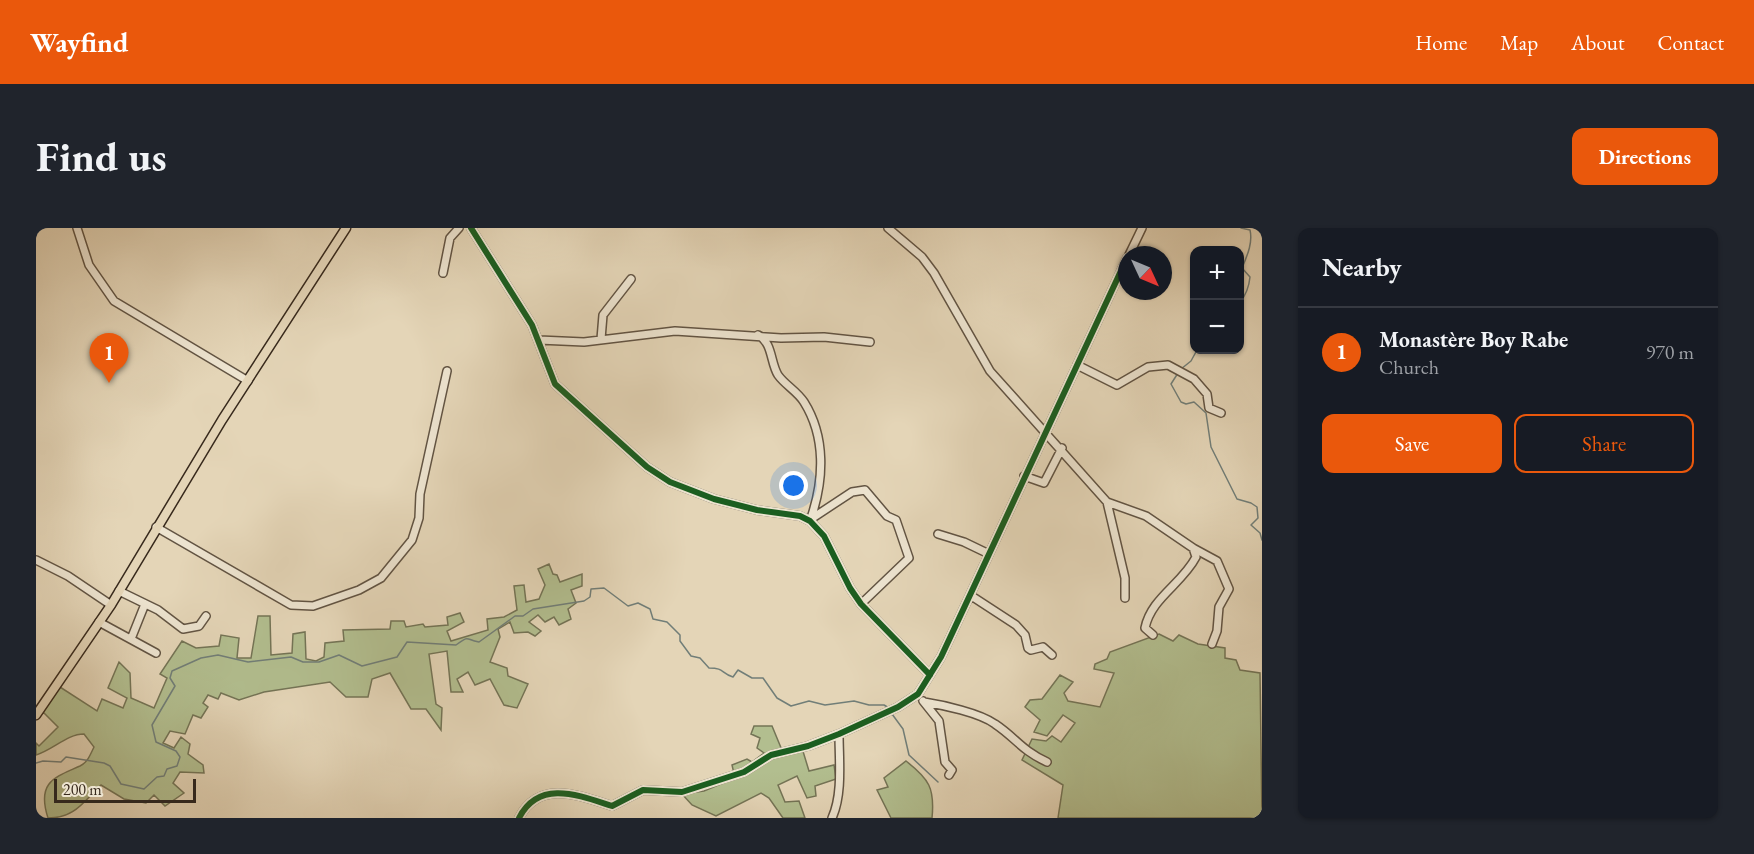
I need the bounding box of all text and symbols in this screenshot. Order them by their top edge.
text: Wayfind [30,24,128,60]
text: Home [1415,29,1467,56]
text: Map [1500,29,1538,56]
text: About [1571,29,1624,56]
text: Contact [1657,29,1724,56]
button: Directions [1572,128,1718,185]
text: Find us [36,129,167,184]
north arrow [1118,246,1172,300]
map controls [1190,246,1244,354]
button: + [1190,246,1244,300]
text: Nearby [1322,250,1402,284]
button: − [1190,300,1244,354]
text: Monastère Boy Rabe [1379,325,1568,354]
pin: 1 [90,334,128,383]
text: 1 [1336,339,1347,365]
text: 970 m [1646,339,1694,365]
text: Church [1379,354,1439,380]
button: Save [1322,414,1502,473]
button: Share [1514,414,1694,473]
your location [779,471,808,500]
scale bar [54,776,196,804]
text: 200 m [63,779,102,800]

